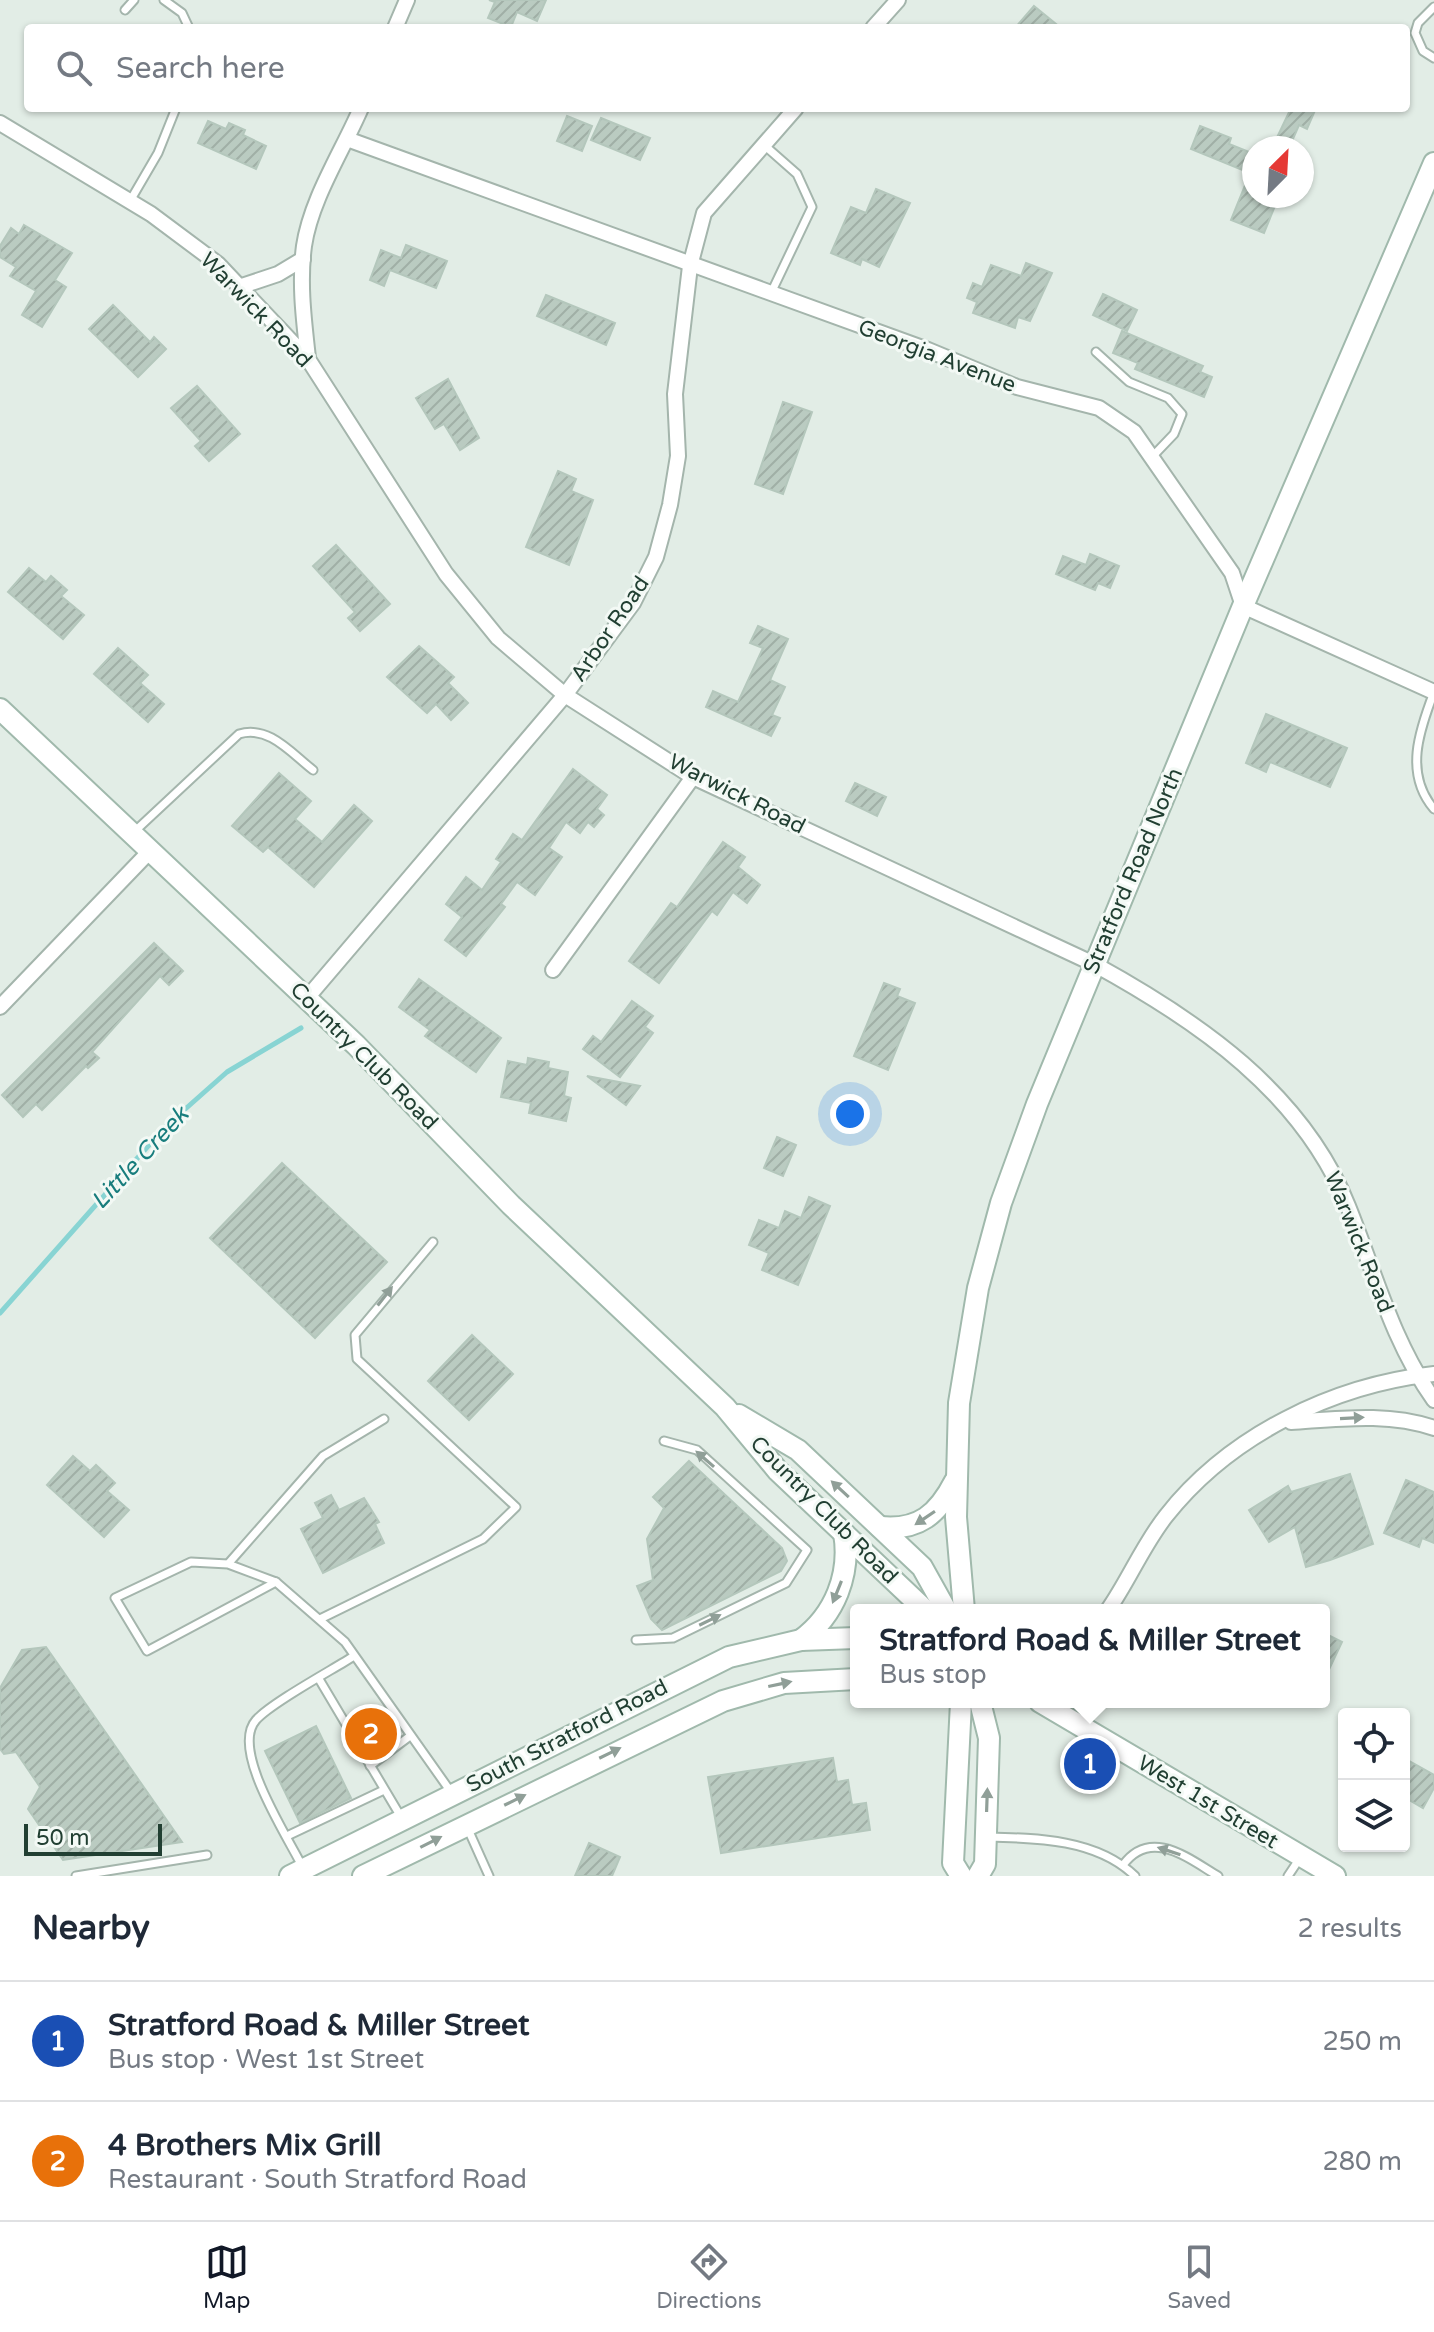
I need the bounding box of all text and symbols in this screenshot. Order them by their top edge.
search box [24,24,1410,112]
icon: search [52,46,96,90]
text: Search here [116,50,285,87]
north arrow [1242,136,1314,208]
street label: Warwick Road [195,247,317,373]
street label: Georgia Avenue [854,314,1020,398]
street label: Arbor Road [565,571,655,687]
street label: Warwick Road [664,748,810,840]
street label: Stratford Road North [1078,764,1188,978]
street label: Country Club Road [285,977,443,1135]
your location [830,1094,870,1134]
water label: Little Creek [85,1099,196,1215]
street label: Warwick Road [1319,1168,1399,1316]
one-way arrow [377,1286,393,1307]
one-way arrow [1340,1411,1365,1424]
street label: Country Club Road [745,1431,903,1589]
one-way arrow [696,1451,716,1468]
one-way arrow [831,1481,850,1499]
one-way arrow [915,1510,936,1525]
one-way arrow [830,1580,843,1604]
popup [850,1604,1330,1708]
one-way arrow [698,1613,721,1627]
text: Stratford Road & Miller Street [879,1622,1301,1659]
text: Bus stop [879,1659,987,1690]
street label: South Stratford Road [462,1674,672,1798]
one-way arrow [768,1677,793,1690]
pin: 2 [345,1704,397,1764]
map controls [1338,1708,1410,1852]
button: locate [1338,1708,1410,1780]
pin: 1 [1064,1734,1116,1794]
one-way arrow [598,1746,621,1760]
street label: West 1st Street [1133,1750,1283,1854]
button: layers [1338,1780,1410,1852]
one-way arrow [981,1787,994,1812]
one-way arrow [503,1793,526,1807]
scale bar [24,1820,162,1856]
text: 50 m [36,1825,90,1851]
one-way arrow [420,1835,443,1848]
one-way arrow [1157,1844,1181,1857]
text: Nearby [32,1908,150,1949]
text: 2 results [1297,1913,1402,1944]
text: Stratford Road & Miller Street [108,2007,529,2044]
text: 1 [50,2026,66,2057]
text: 250 m [1322,2026,1402,2057]
text: Bus stop · West 1st Street [108,2044,424,2075]
text: 4 Brothers Mix Grill [108,2127,382,2164]
text: 2 [50,2146,66,2177]
text: 280 m [1322,2146,1402,2177]
text: Restaurant · South Stratford Road [108,2164,527,2195]
tab: Map [203,2240,250,2314]
tab: Directions [656,2240,762,2314]
tab: Saved [1167,2240,1231,2314]

